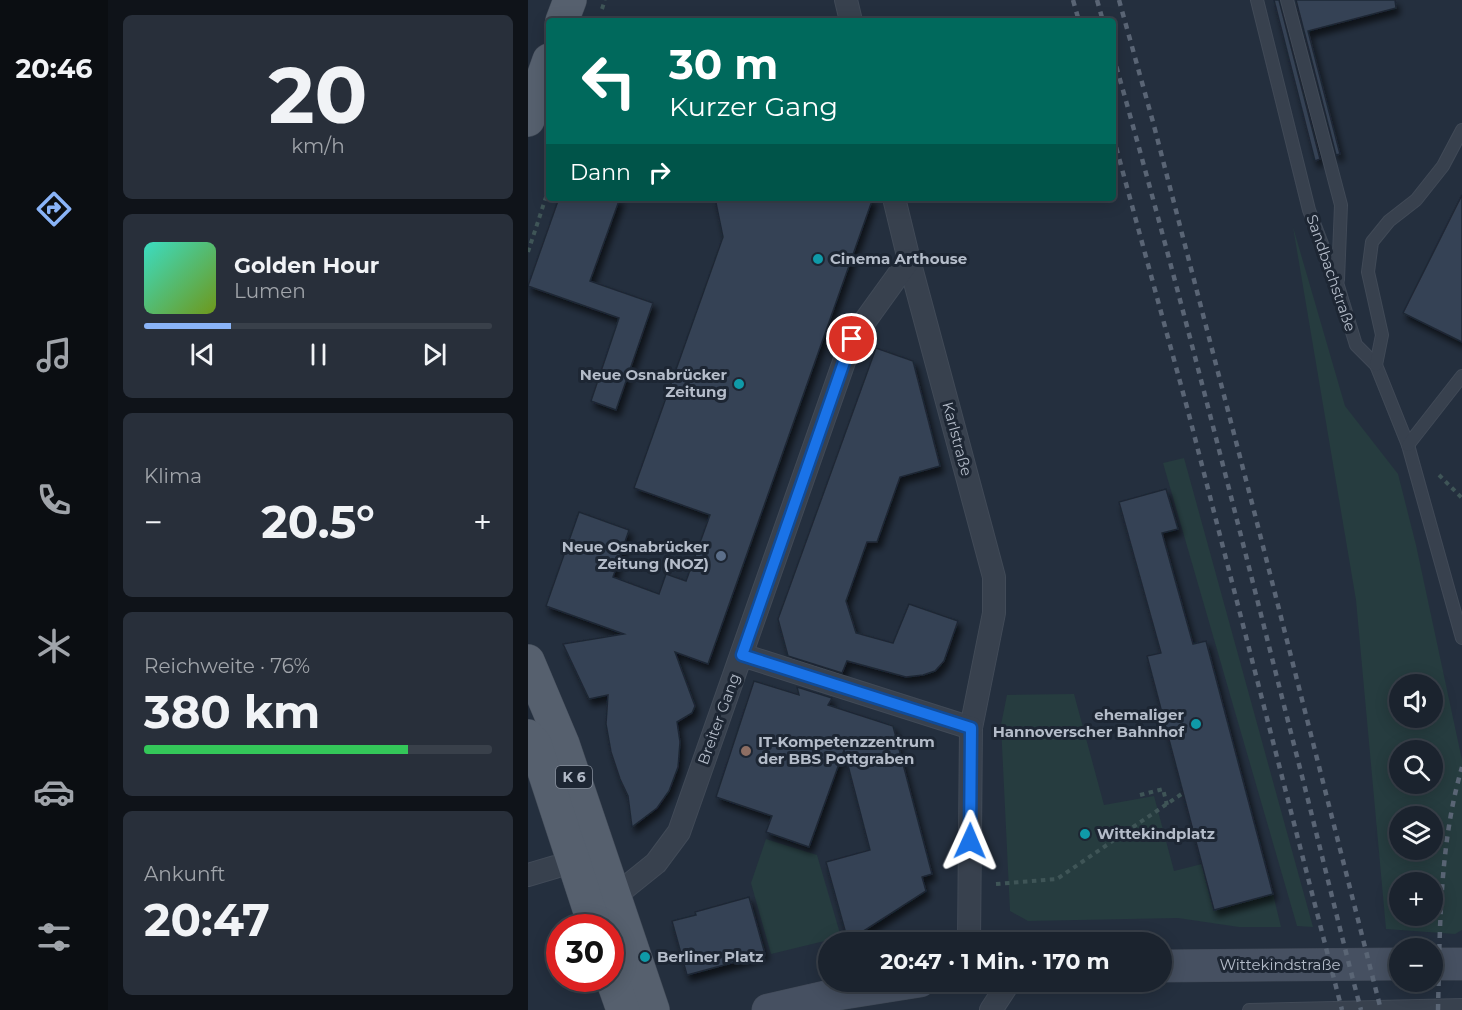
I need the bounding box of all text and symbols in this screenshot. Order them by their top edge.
text: 30 m [669,38,778,90]
icon: left [570,42,648,120]
text: 20 [269,47,367,143]
text: 20:46 [15,52,93,85]
text: Kurzer Gang [669,90,838,123]
text: km/h [291,134,345,158]
icon: right [643,156,676,189]
text: Dann [570,159,631,186]
icon: directions [33,188,75,230]
street label: Sandbachstraße [1303,212,1360,334]
place label: Cinema Arthouse [830,249,967,268]
text: Golden Hour [234,252,379,279]
marker: Cinema Arthouse [811,252,825,266]
text: Lumen [234,279,306,303]
pin [826,313,877,364]
icon: arrive [835,322,868,355]
icon: music [33,334,75,376]
icon: previous [186,338,219,371]
icon: pause [302,338,335,371]
icon: next [418,338,451,371]
place label: Neue Osnabrücker Zeitung [580,365,728,401]
marker: Neue Osnabrücker Zeitung [732,377,746,391]
street label: Karlstraße [938,400,976,478]
text: Klima [144,464,202,488]
icon: phone [33,479,75,521]
text: 20.5° [261,494,375,549]
text: − [144,502,163,542]
text: + [473,502,492,542]
place label: Neue Osnabrücker Zeitung (NOZ) [562,537,710,573]
marker: Neue Osnabrücker Zeitung (NOZ) [714,549,728,563]
icon: climate [33,625,75,667]
text: Reichweite · 76% [144,654,310,678]
street label: Breiter Gang [693,671,744,767]
map controls [1389,674,1443,992]
button: sound [1389,674,1443,728]
text: 380 km [144,684,320,739]
place label: ehemaliger Hannoverscher Bahnhof [993,705,1185,741]
marker: ehemaliger Hannoverscher Bahnhof [1189,717,1203,731]
place label: IT-Kompetenzzentrum der BBS Pottgraben [758,732,935,768]
button: search [1389,740,1443,794]
marker: IT-Kompetenzzentrum der BBS Pottgraben [739,744,753,758]
road number: K 6 [556,766,592,788]
icon: car [33,771,75,813]
button: layers [1389,806,1443,860]
position arrow [938,809,1002,873]
place label: Wittekindplatz [1097,824,1215,843]
marker: Wittekindplatz [1078,827,1092,841]
text: Ankunft [144,862,225,886]
button: + [1389,872,1443,926]
text: 20:47 [144,892,270,947]
speed limit sign: 30 [546,914,624,992]
icon: filters [33,916,75,958]
button: − [1389,938,1443,992]
place label: Berliner Platz [657,947,763,966]
text: 20:47 · 1 Min. · 170 m [880,948,1110,975]
marker: Berliner Platz [638,950,652,964]
street label: Wittekindstraße [1219,955,1341,974]

